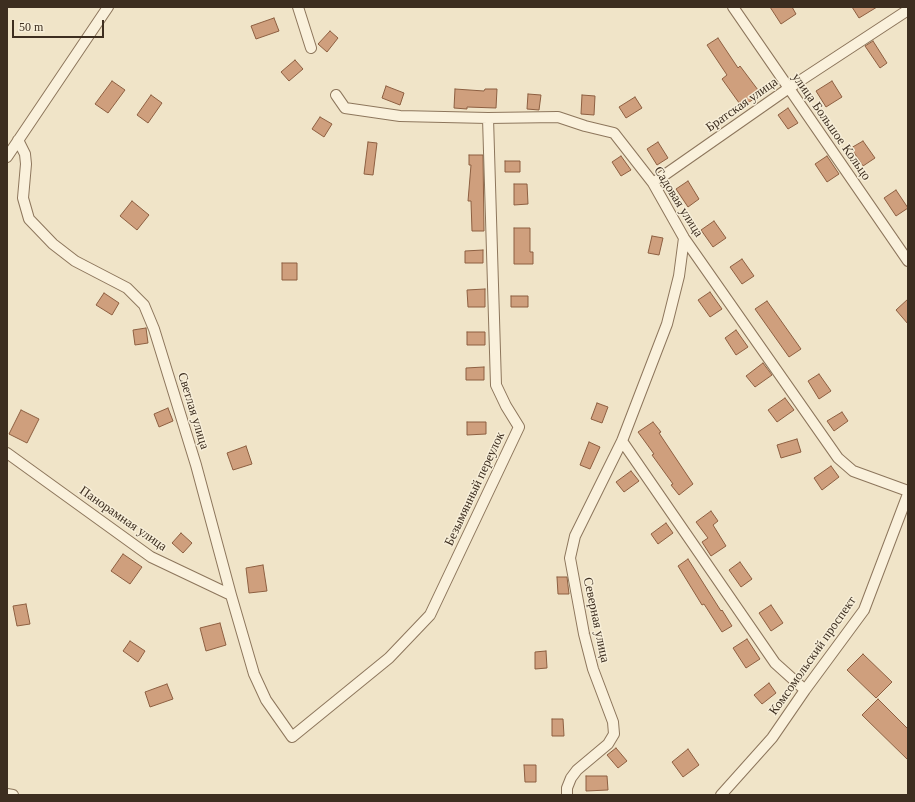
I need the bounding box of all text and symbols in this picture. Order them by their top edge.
scale bar [14,12,106,38]
text: 50 m [19,20,43,34]
street label: улица Большое Кольцо [788,70,874,184]
street label: Братская улица [703,74,781,136]
street label: Садовая улица [650,164,706,240]
street label: Светлая улица [174,371,212,451]
street label: Безымянный переулок [442,429,508,549]
street label: Панорамная улица [76,483,170,555]
street label: Северная улица [579,576,613,664]
street label: Комсомольский проспект [766,594,860,718]

